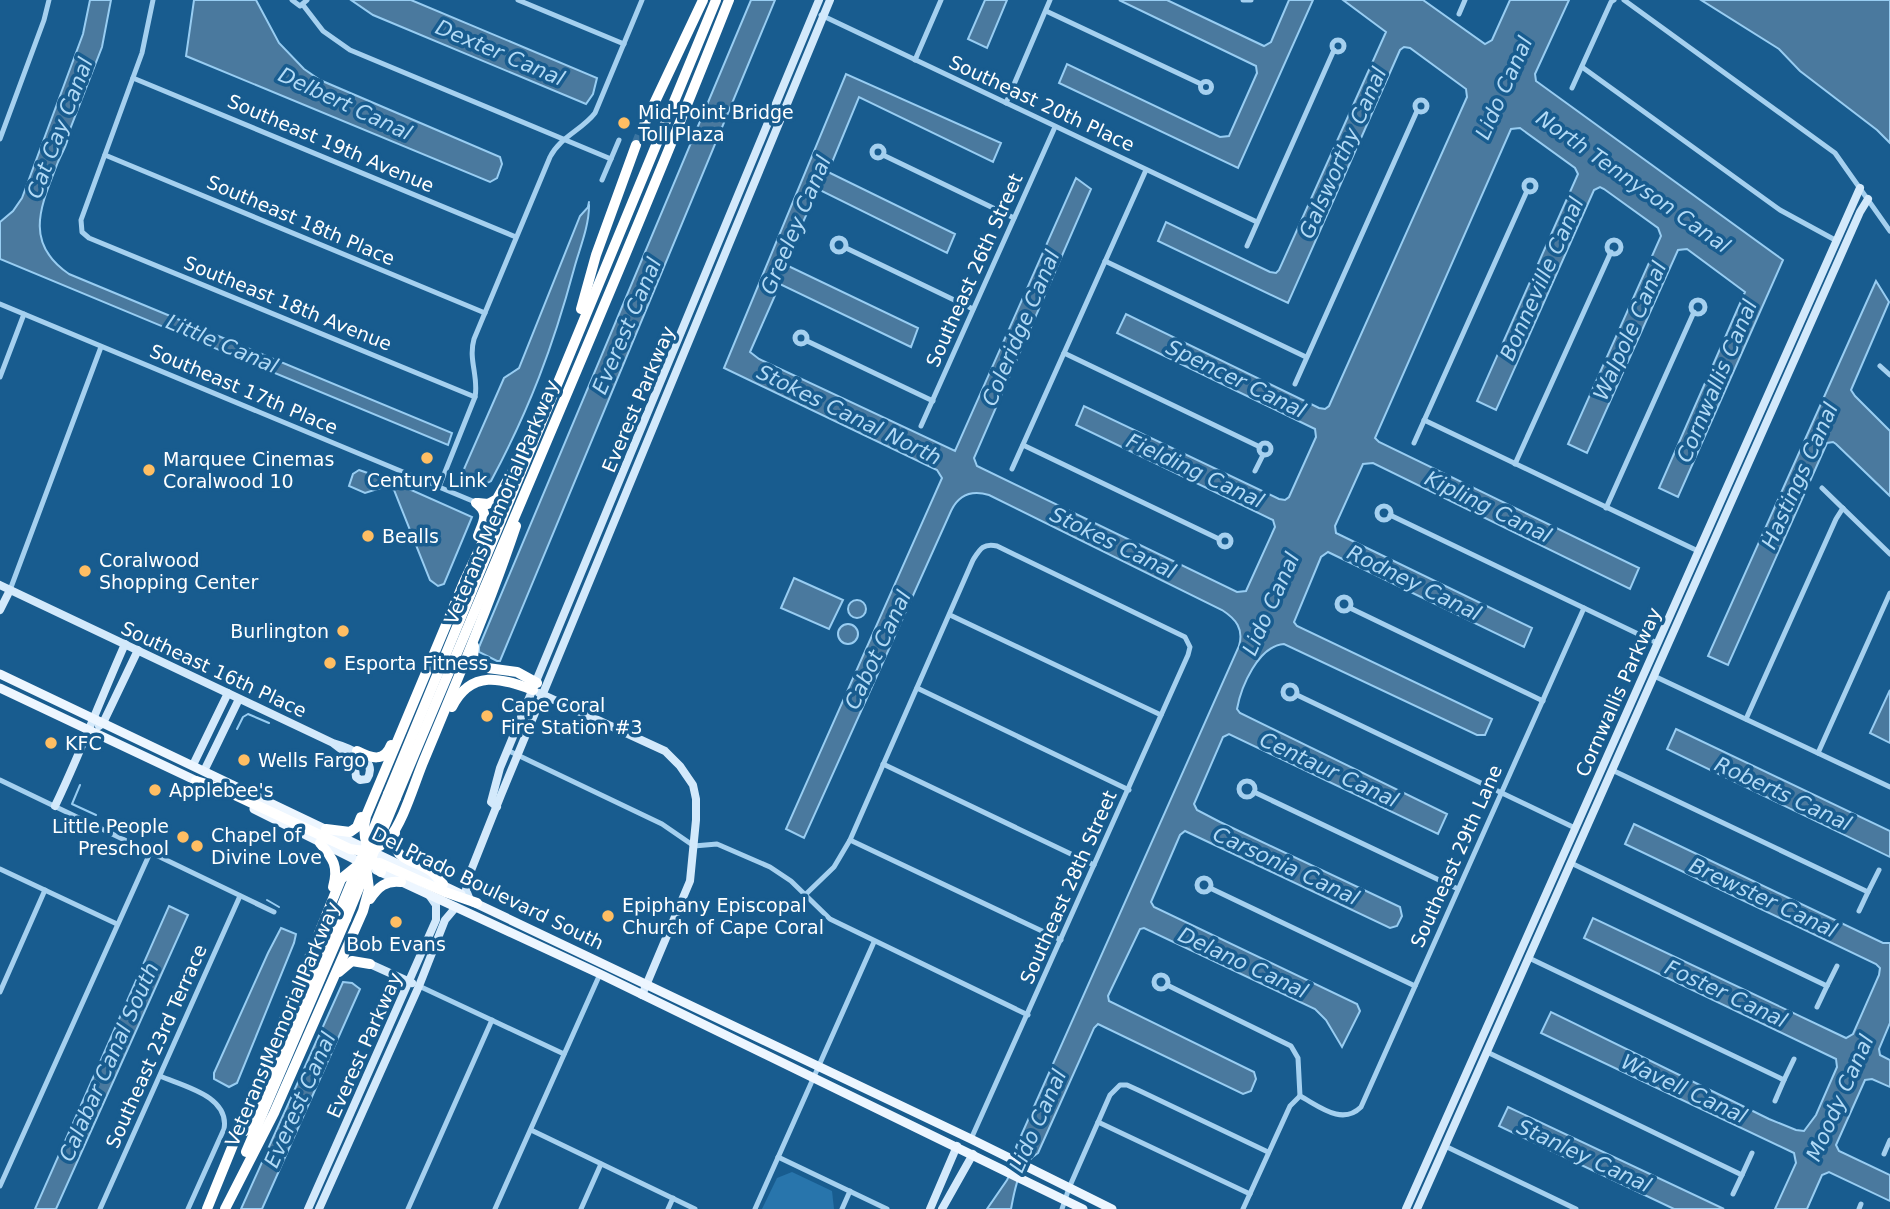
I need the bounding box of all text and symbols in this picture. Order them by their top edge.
water label: Dexter Canal [432,15,568,91]
water label: Lido Canal [1471,33,1537,143]
street label: Southeast 20th Place [946,50,1138,156]
water label: Cat Cay Canal [22,54,98,202]
water label: Delbert Canal [275,63,416,145]
water label: Galsworthy Canal [1294,64,1392,242]
street label: Southeast 19th Avenue [224,89,438,197]
place label: Mid-Point Bridge Toll Plaza [637,101,794,145]
water label: North Tennyson Canal [1532,106,1735,258]
marker: Mid-Point Bridge Toll Plaza [616,115,632,131]
water label: Greeley Canal [756,152,836,298]
street label: Southeast 18th Place [204,170,398,270]
street label: Southeast 26th Street [921,170,1027,370]
water label: Bonneville Canal [1495,194,1589,364]
water label: Coleridge Canal [977,247,1065,409]
street label: Southeast 18th Avenue [181,251,395,355]
water label: Everest Canal [588,254,667,398]
water label: Walpole Canal [1589,258,1671,404]
water label: Cornwallis Canal [1672,296,1762,466]
water label: Little Canal [163,310,282,378]
street label: Everest Parkway [597,322,679,476]
water label: Spencer Canal [1162,335,1310,423]
street label: Southeast 17th Place [147,339,341,439]
water label: Stokes Canal North [753,360,945,470]
street label: Veterans Memorial Parkway [439,376,563,628]
water label: Hastings Canal [1757,399,1843,553]
water label: Fielding Canal [1123,429,1268,513]
place label: Marquee Cinemas Coralwood 10 [163,448,334,492]
marker: Century Link [419,450,435,466]
marker: Marquee Cinemas Coralwood 10 [141,462,157,478]
water label: Kipling Canal [1421,466,1555,548]
place label: Century Link [367,469,487,491]
water label: Stokes Canal [1046,502,1180,584]
place label: Bealls [382,525,439,547]
marker: Bealls [360,528,376,544]
water label: Rodney Canal [1343,540,1485,626]
place label: Coralwood Shopping Center [99,549,258,593]
water label: Lido Canal [1238,549,1304,659]
marker: Coralwood Shopping Center [77,563,93,579]
water label: Cabot Canal [840,587,916,713]
street label: Cornwallis Parkway [1571,604,1665,780]
street label: Southeast 16th Place [118,616,310,722]
place label: Burlington [230,620,329,642]
marker: Burlington [335,623,351,639]
place label: Esporta Fitness [344,652,488,674]
marker: Esporta Fitness [322,655,338,671]
place label: Cape Coral Fire Station #3 [501,694,643,738]
marker: Cape Coral Fire Station #3 [479,708,495,724]
water label: Centaur Canal [1256,727,1402,813]
place label: KFC [65,732,102,754]
marker: KFC [43,735,59,751]
place label: Wells Fargo [258,749,366,771]
marker: Wells Fargo [236,752,252,768]
water label: Roberts Canal [1711,752,1855,836]
street label: Southeast 29th Lane [1406,761,1506,951]
place label: Applebee's [169,779,274,801]
marker: Applebee's [147,782,163,798]
street label: Southeast 28th Street [1015,787,1121,987]
place label: Little People Preschool [52,815,169,859]
street label: Del Prado Boulevard South [368,822,608,954]
water label: Carsonia Canal [1209,822,1363,910]
place label: Chapel of Divine Love [211,824,322,868]
marker: Little People Preschool [175,829,191,845]
marker: Chapel of Divine Love [189,838,205,854]
water label: Brewster Canal [1685,853,1841,943]
place label: Epiphany Episcopal Church of Cape Coral [622,894,824,938]
street label: Veterans Memorial Parkway [220,898,344,1150]
marker: Epiphany Episcopal Church of Cape Coral [600,908,616,924]
marker: Bob Evans [388,914,404,930]
water label: Delano Canal [1174,923,1312,1004]
place label: Bob Evans [346,933,446,955]
street label: Southeast 23rd Terrace [101,941,211,1151]
water label: Foster Canal [1661,955,1791,1033]
water label: Calabar Canal South [54,959,164,1165]
street label: Everest Parkway [322,969,406,1121]
water label: Everest Canal [259,1028,341,1171]
water label: Moody Canal [1801,1031,1879,1165]
water label: Wavell Canal [1617,1049,1751,1129]
water label: Lido Canal [1005,1066,1071,1176]
water label: Stanley Canal [1513,1114,1655,1198]

